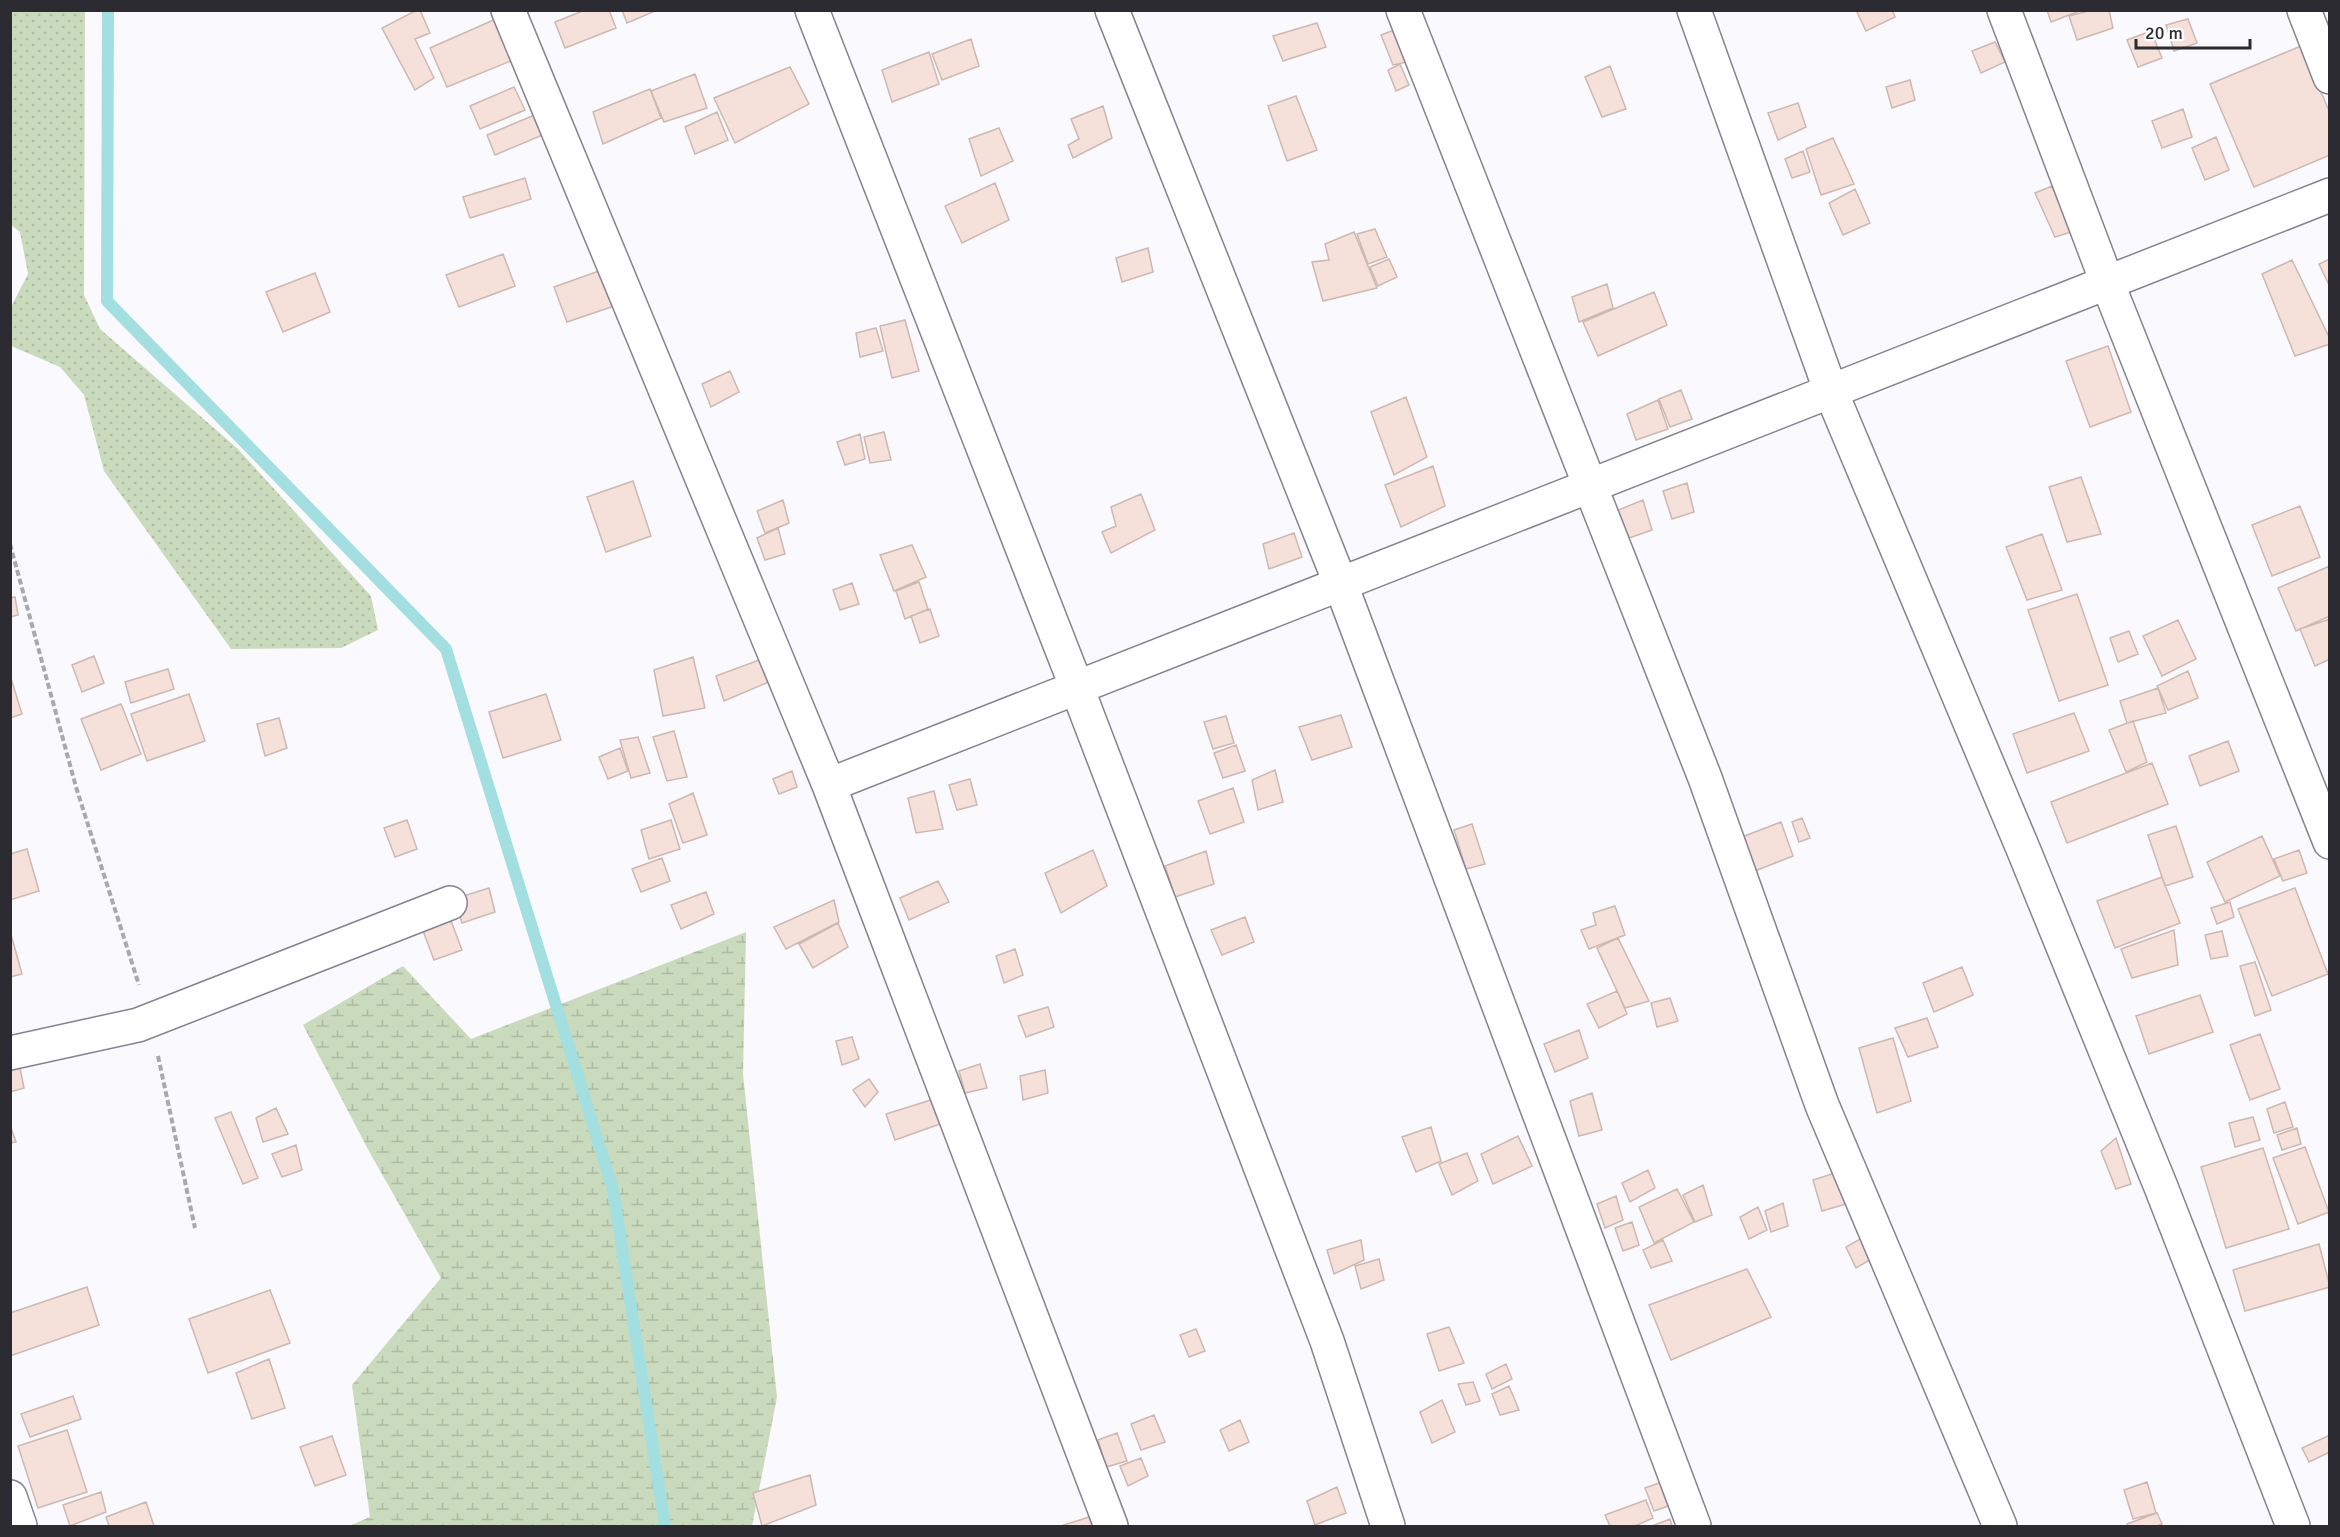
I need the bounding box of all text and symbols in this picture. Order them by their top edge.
scale bar [2136,12,2250,50]
text: 20 m [2145,22,2183,44]

